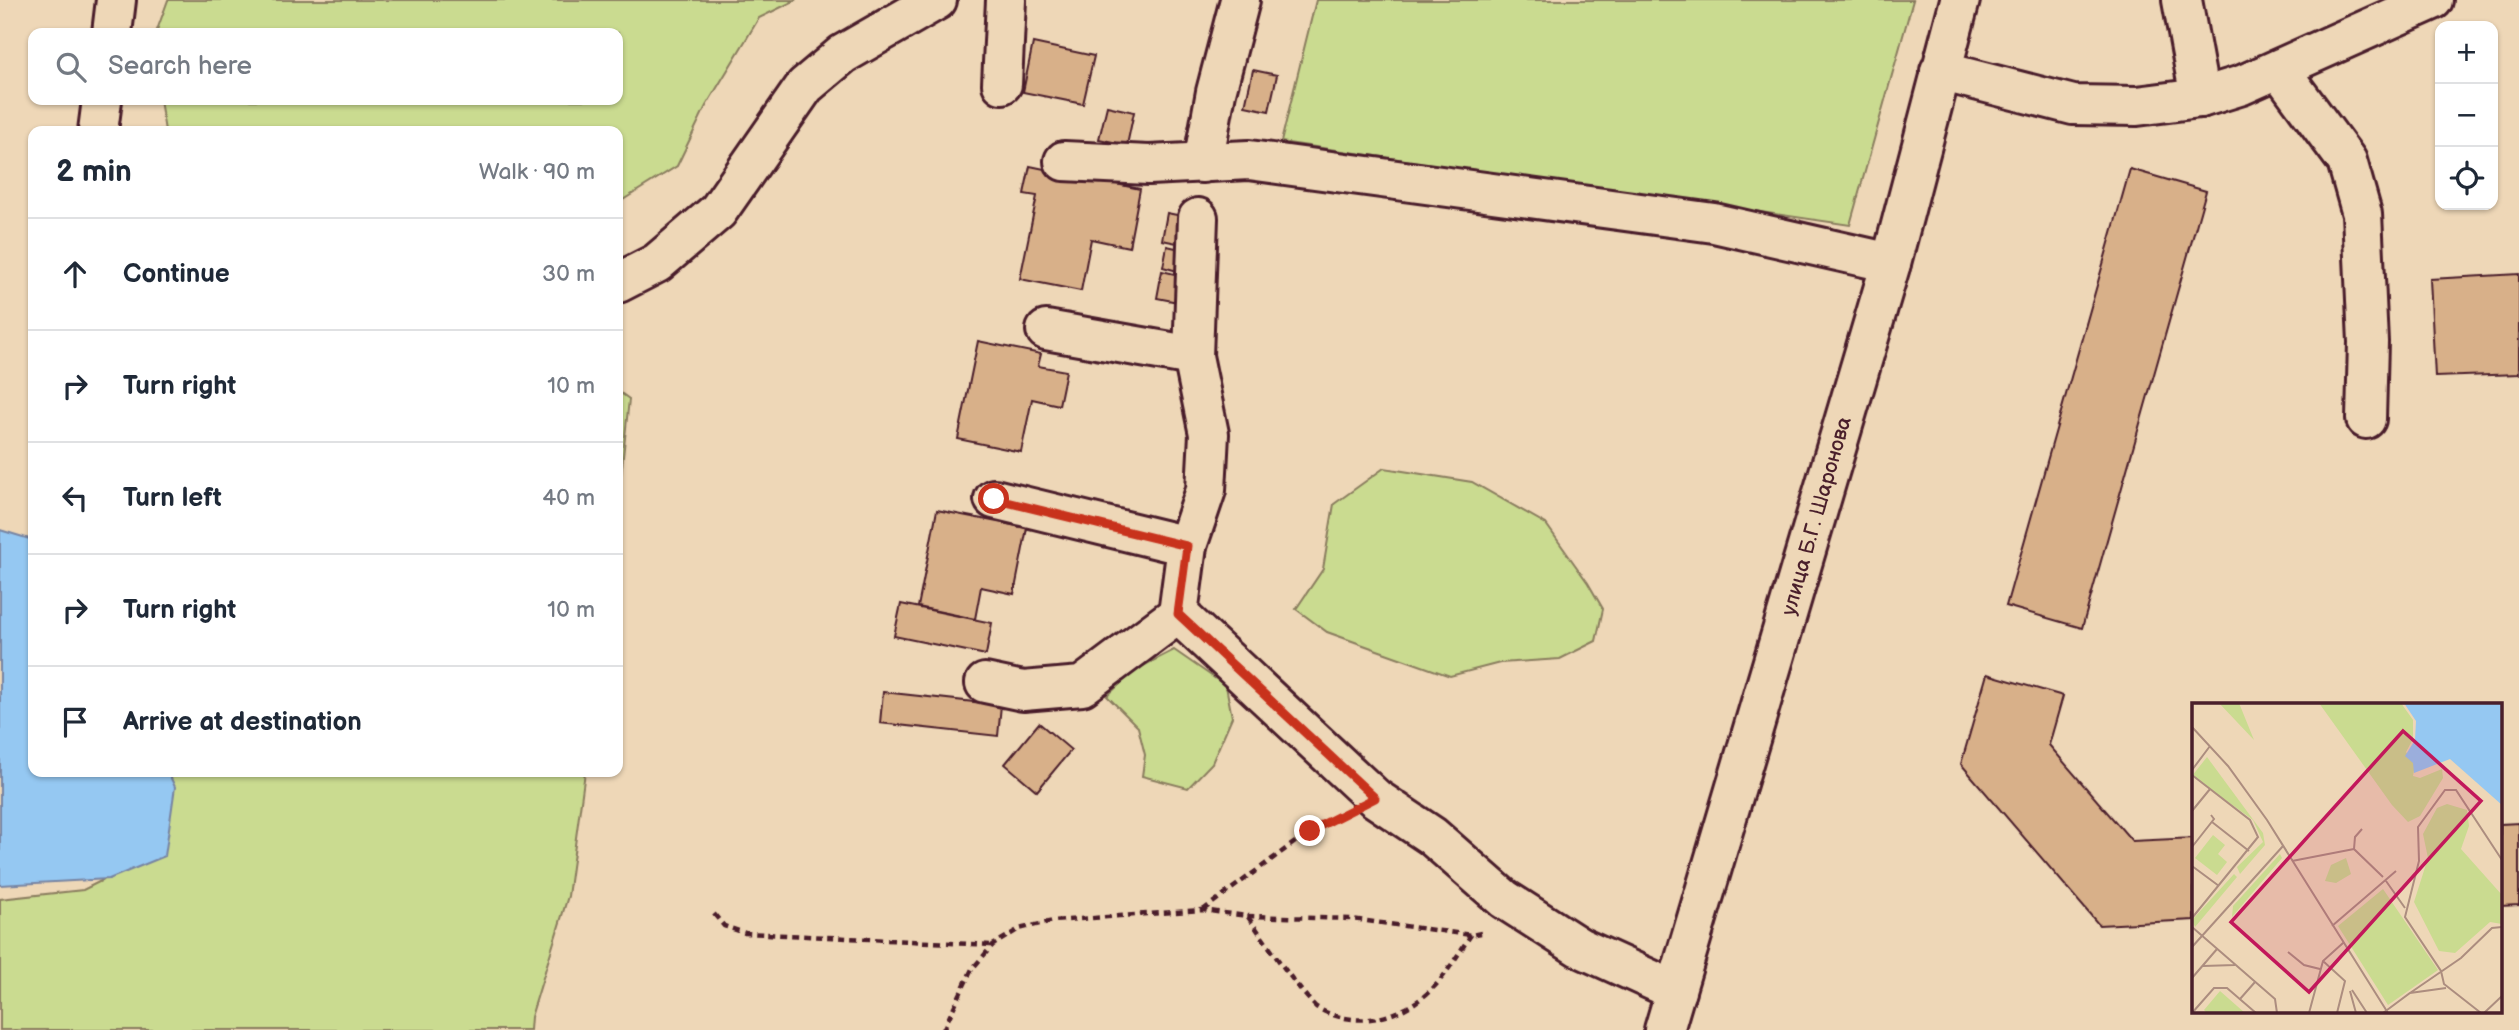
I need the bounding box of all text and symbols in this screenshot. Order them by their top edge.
map controls [2435,21,2498,210]
button: + [2435,21,2498,84]
search box [28,28,623,105]
icon: search [52,48,90,86]
text: Search here [108,51,252,82]
button: − [2435,84,2498,147]
button: locate [2435,147,2498,210]
text: 2 min [56,154,132,190]
text: Walk · 90 m [479,158,595,186]
icon: ahead [56,255,94,293]
text: Continue [123,259,230,290]
text: 30 m [542,260,595,288]
icon: right [56,367,94,405]
text: Turn right [123,371,236,402]
text: 10 m [547,372,595,400]
street label: улица Б.Г. Шаронова [1776,413,1857,618]
icon: left [56,479,94,517]
text: Turn left [123,483,222,514]
route start [978,483,1009,514]
text: 40 m [542,484,595,512]
icon: right [56,591,94,629]
text: Turn right [123,595,236,626]
text: 10 m [547,596,595,624]
icon: arrive [56,703,94,741]
inset map [2192,703,2502,1012]
text: Arrive at destination [123,707,362,738]
route end [1294,815,1325,846]

